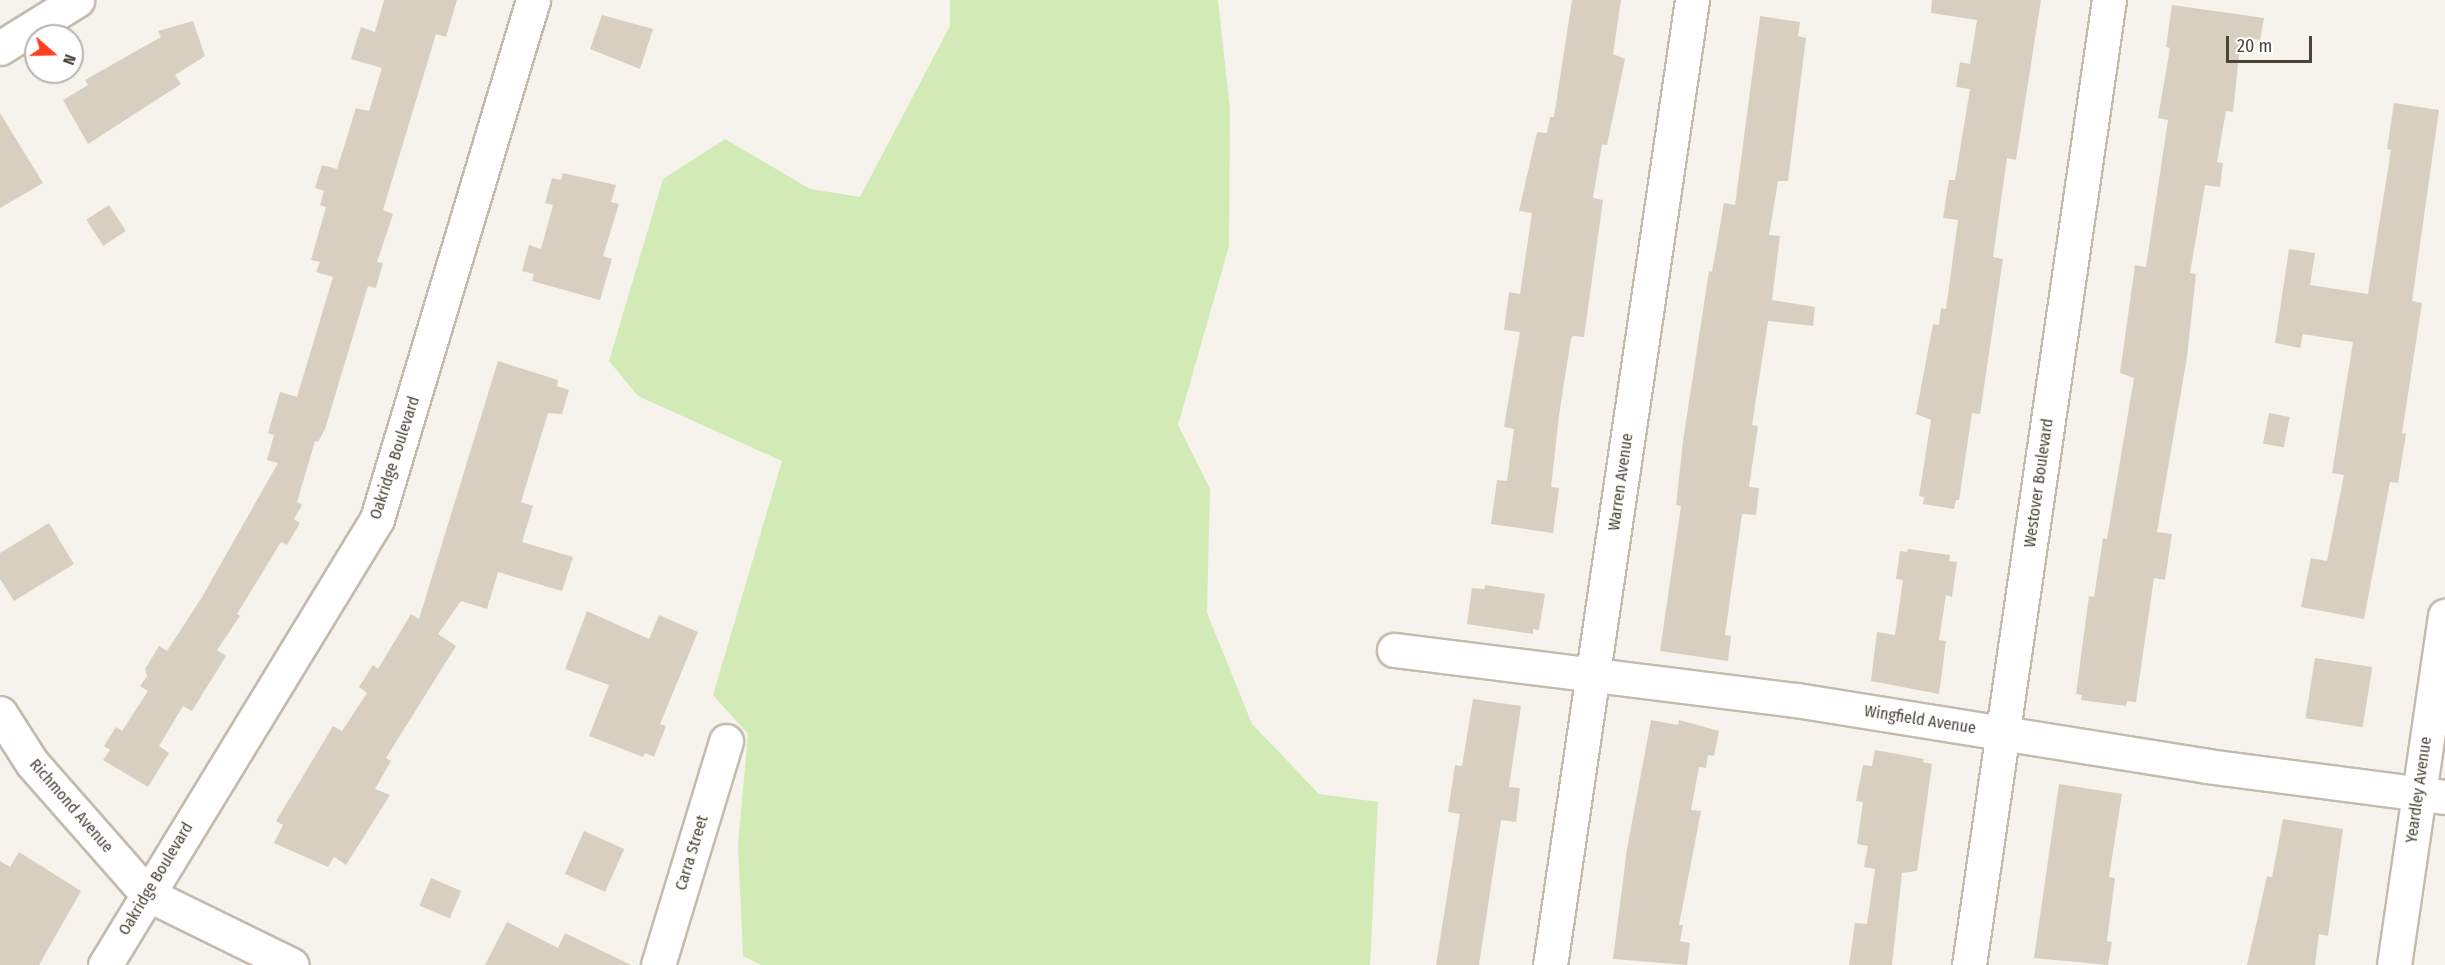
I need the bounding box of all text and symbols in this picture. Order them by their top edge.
north arrow [24,24,84,84]
scale bar [2229,24,2314,62]
text: 20 m [2237,35,2272,57]
text: N [59,52,80,67]
street label: Oakridge Boulevard [366,394,424,522]
street label: Westover Boulevard [2020,417,2058,549]
street label: Warren Avenue [1605,432,1637,532]
street label: Wingfield Avenue [1863,702,1977,738]
street label: Yeardley Avenue [2402,736,2436,844]
street label: Richmond Avenue [25,755,117,857]
street label: Carra Street [672,813,712,893]
street label: Oakridge Boulevard [115,819,197,939]

